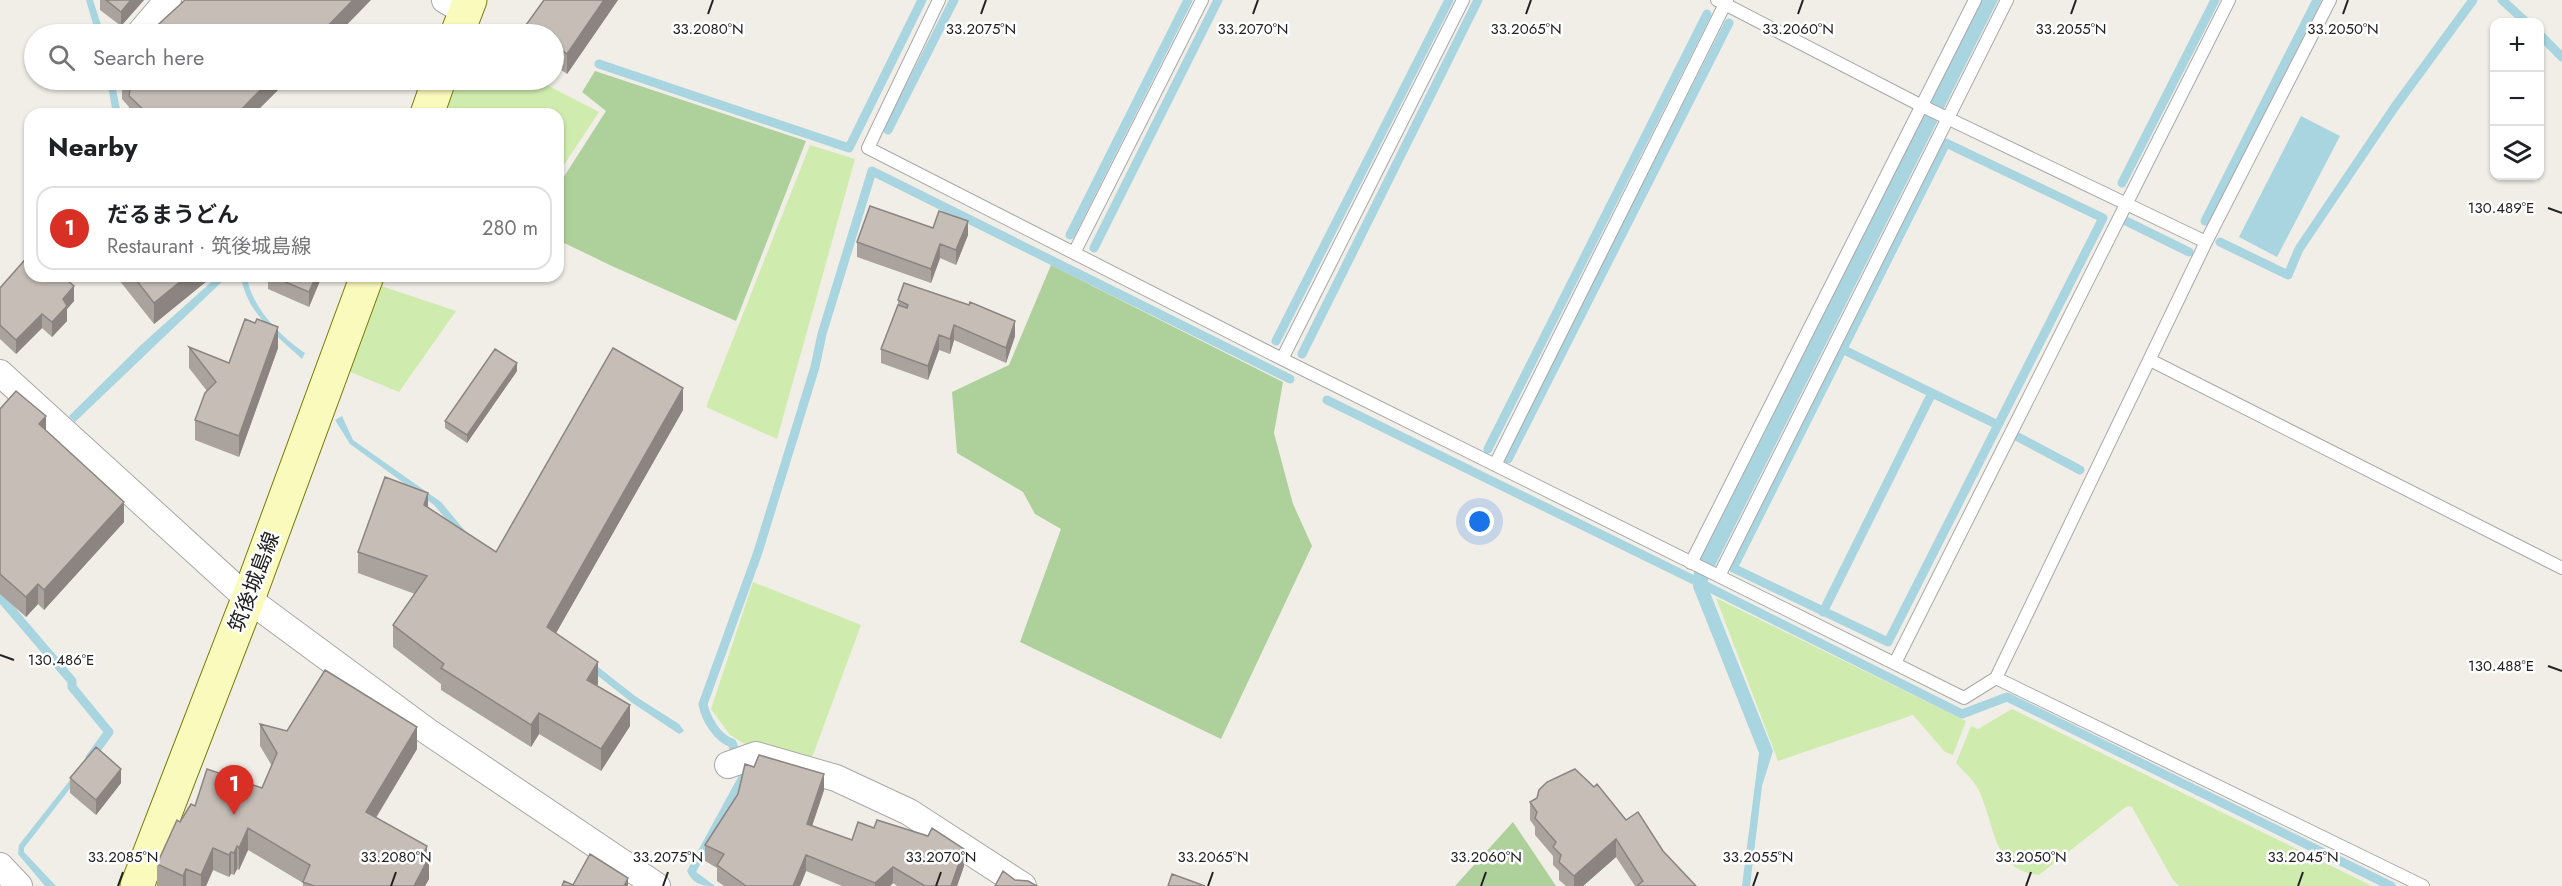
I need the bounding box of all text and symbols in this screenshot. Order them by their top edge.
text: 33.2080°N [672,18,744,40]
text: 33.2075°N [946,18,1016,40]
text: 33.2070°N [1218,18,1288,40]
text: 33.2065°N [1490,18,1562,40]
text: 33.2060°N [1762,18,1834,40]
text: 33.2055°N [2036,18,2106,40]
text: 33.2050°N [2307,18,2379,40]
map controls [2490,18,2544,180]
button: + [2490,18,2544,72]
search box [24,24,564,90]
icon: search [45,41,78,74]
text: Search here [93,41,204,73]
button: − [2490,72,2544,126]
button: layers [2490,126,2544,180]
text: Nearby [48,128,137,166]
text: 130.489°E [2468,197,2534,219]
text: だるまうどん [107,198,239,230]
text: 1 [64,214,75,243]
text: 280 m [482,214,538,243]
text: Restaurant · 筑後城島線 [107,232,311,261]
your location [1465,507,1494,536]
street label: 筑後城島線 [221,528,287,636]
text: 130.486°E [28,649,94,671]
text: 130.488°E [2468,655,2534,677]
pin: 1 [214,766,254,815]
text: 33.2085°N [88,846,158,868]
text: 33.2080°N [360,846,432,868]
text: 33.2075°N [633,846,703,868]
text: 33.2070°N [906,846,976,868]
text: 33.2065°N [1177,846,1249,868]
text: 33.2060°N [1450,846,1522,868]
text: 33.2055°N [1723,846,1793,868]
text: 33.2050°N [1995,846,2067,868]
text: 33.2045°N [2267,846,2339,868]

